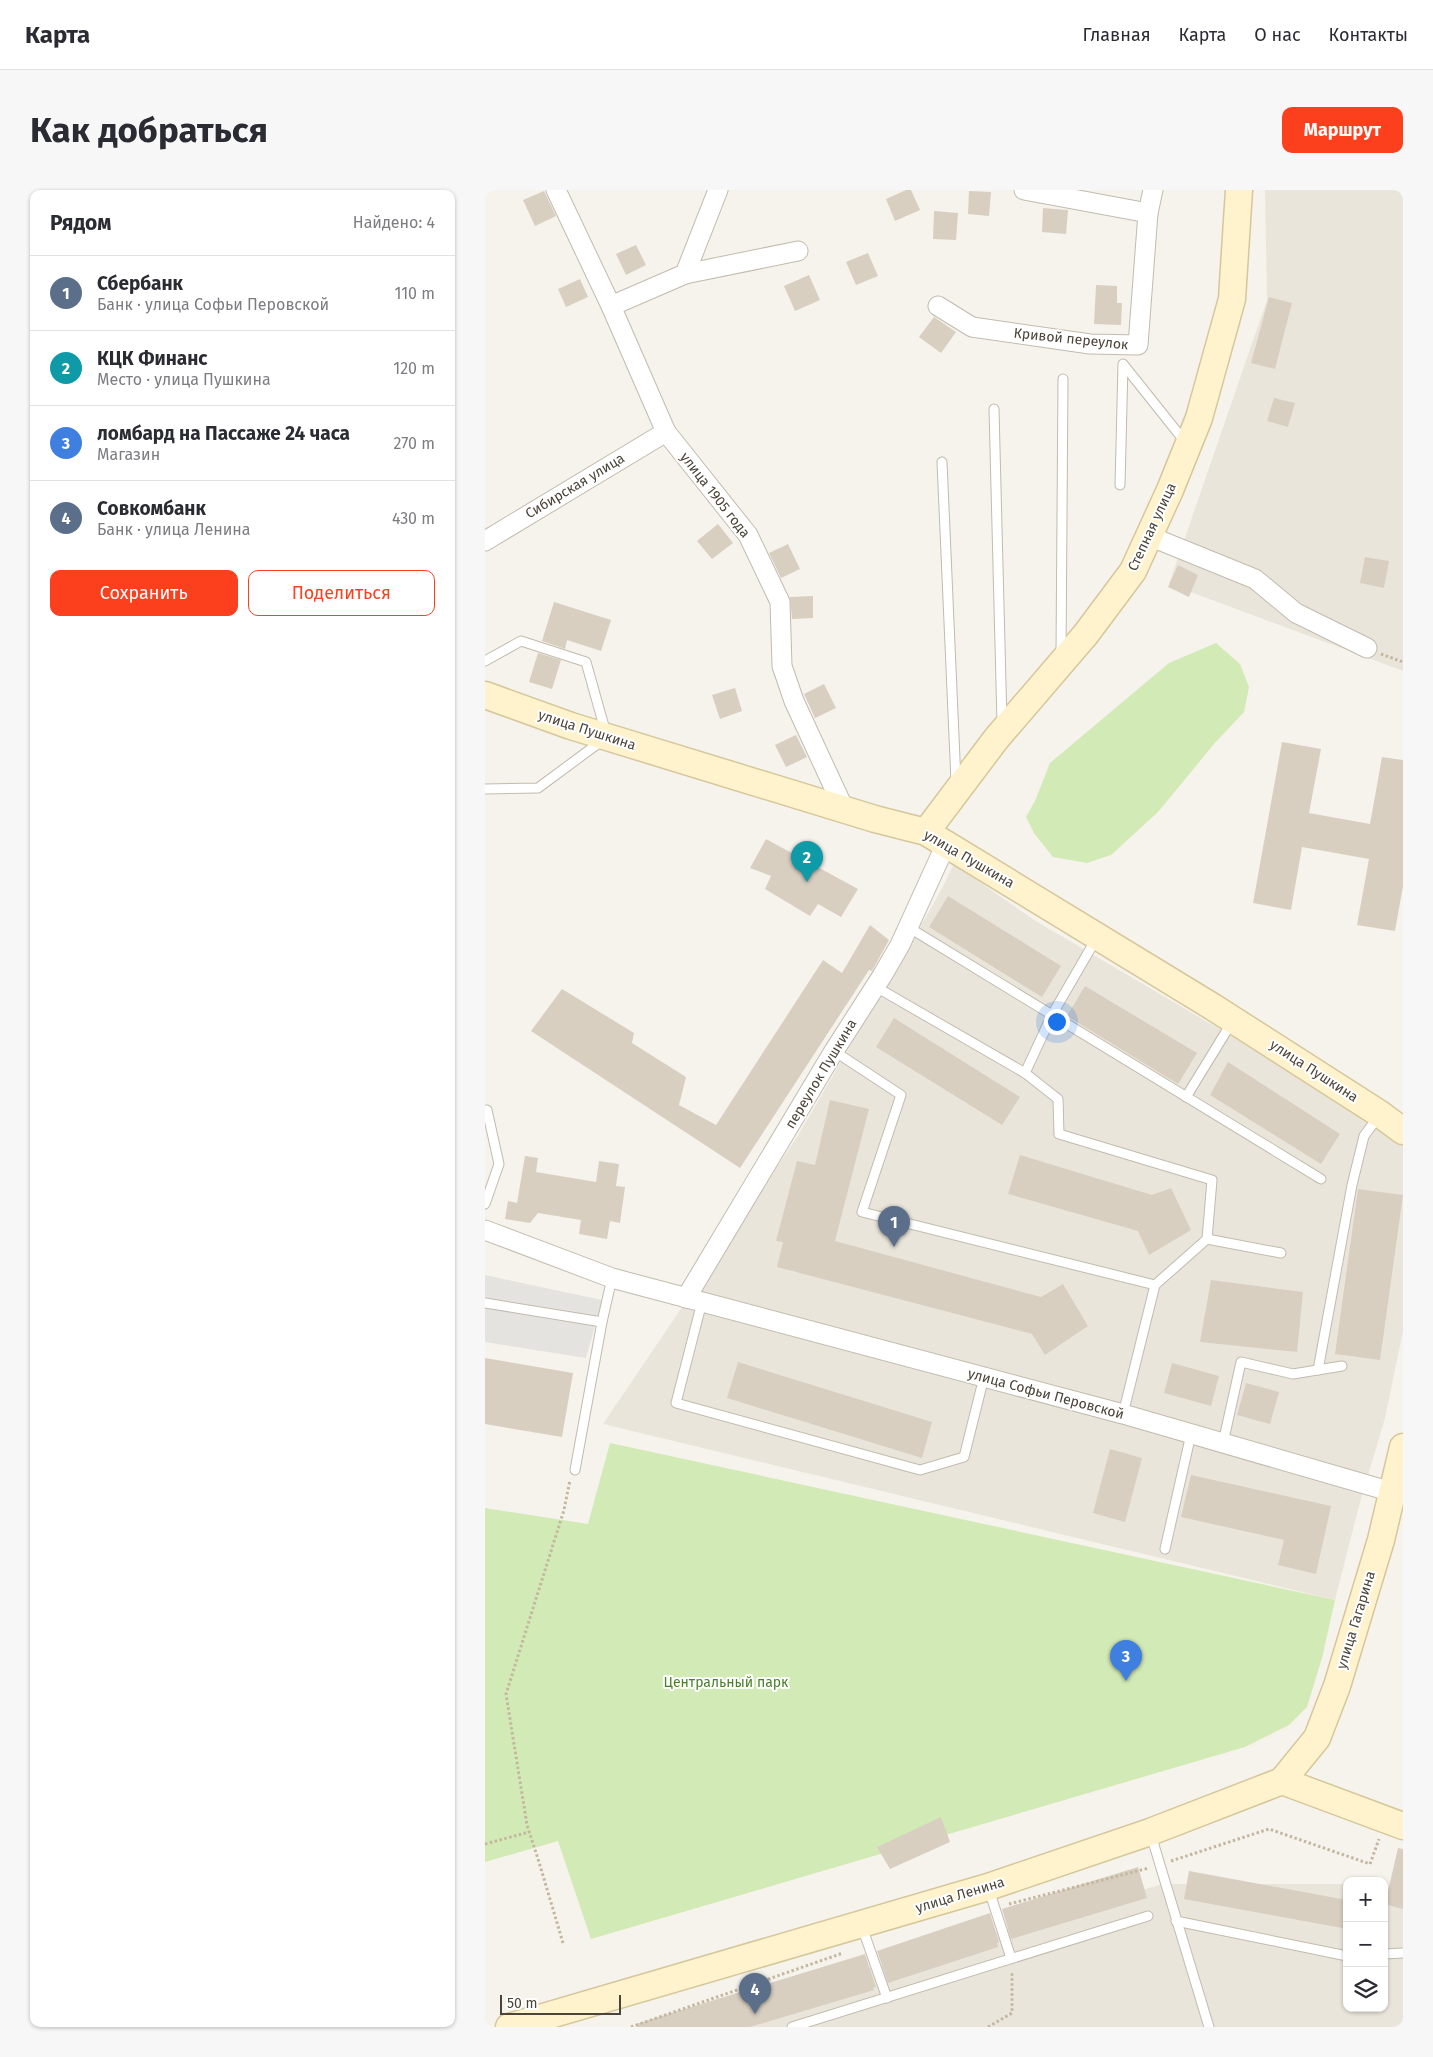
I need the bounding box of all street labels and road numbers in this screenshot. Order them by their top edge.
street label: Кривой переулок [1013,325,1130,354]
street label: улица 1905 года [676,449,754,541]
street label: Сибирская улица [522,450,628,522]
street label: Степная улица [1124,480,1180,574]
street label: улица Пушкина [536,706,638,754]
street label: улица Пушкина [921,826,1017,892]
street label: переулок Пушкина [782,1016,860,1132]
street label: улица Пушкина [1267,1036,1361,1106]
street label: улица Софьи Перовской [966,1365,1126,1423]
street label: улица Гагарина [1333,1569,1379,1671]
street label: улица Ленина [913,1873,1007,1917]

